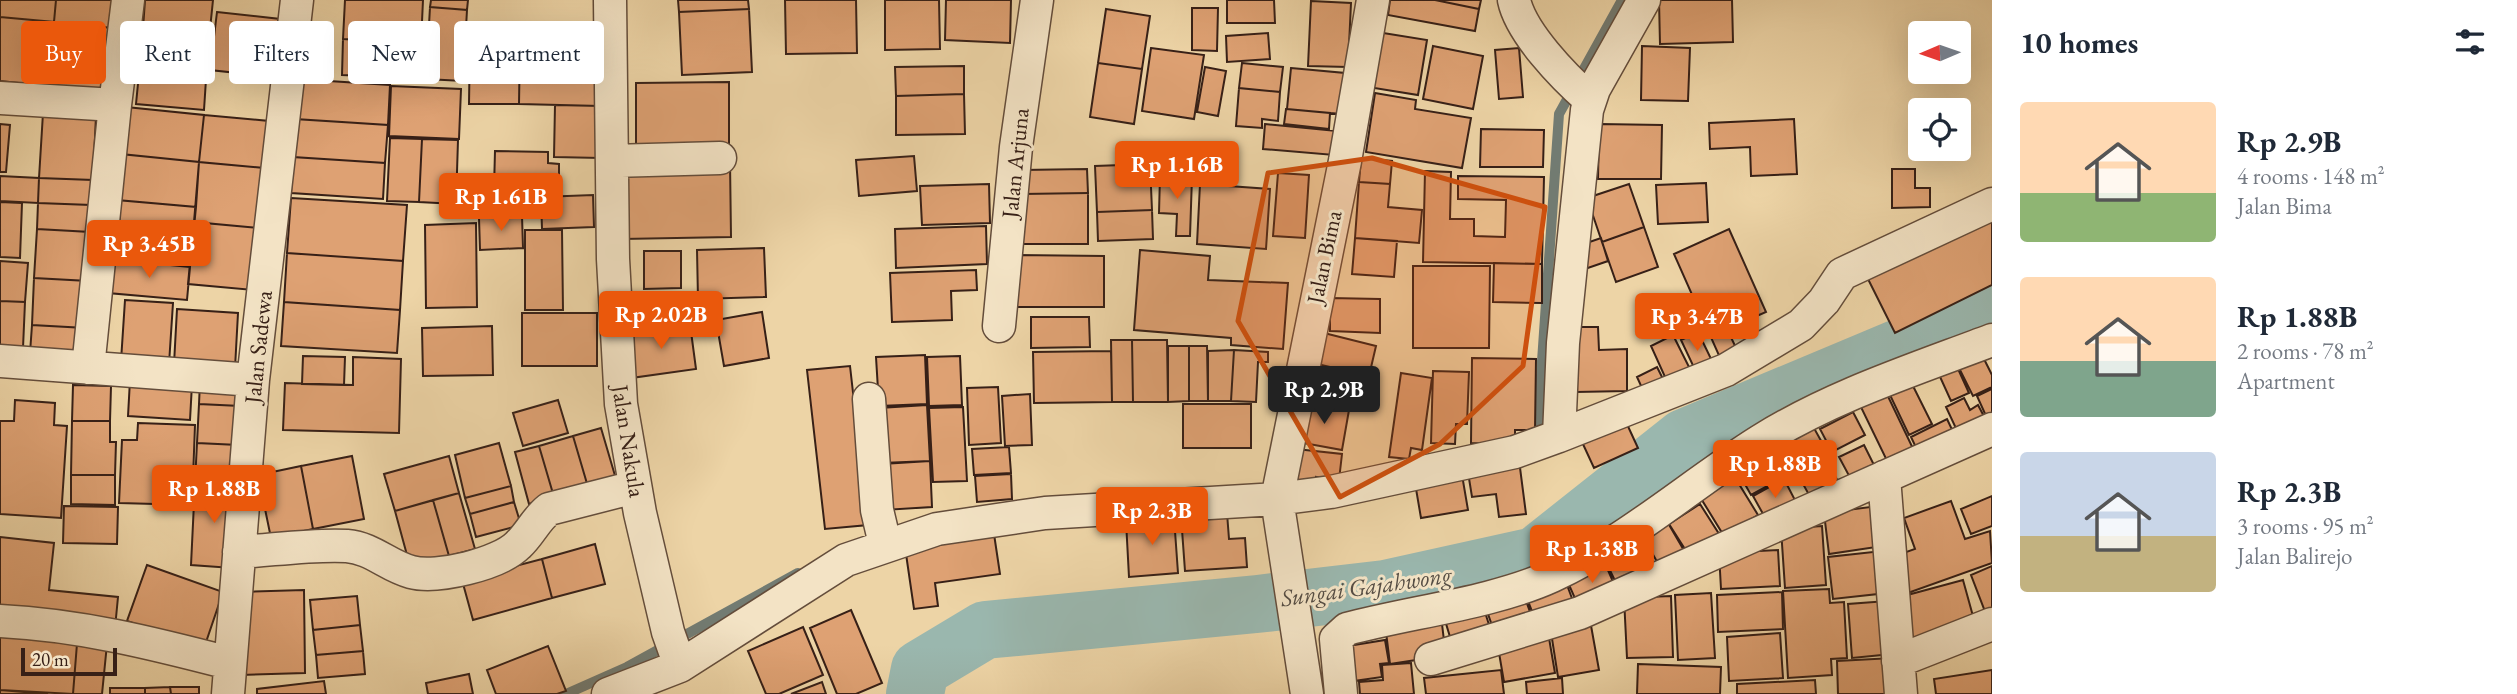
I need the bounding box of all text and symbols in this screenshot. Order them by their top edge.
chip: Buy [21,21,106,84]
chip: Rent [120,21,215,84]
chip: Filters [229,21,334,84]
chip: New [348,21,440,84]
chip: Apartment [454,21,604,84]
north arrow [1908,21,1970,84]
map controls [1908,21,1971,161]
text: 10 homes [2020,23,2138,62]
icon: filters [2451,23,2489,61]
button: locate [1908,98,1971,161]
street label: Jalan Arjuna [994,106,1036,222]
text: Rp 2.9B [2237,122,2341,161]
icon: home [2076,130,2160,214]
pin: Rp 1.16B [1105,142,1249,201]
text: Rp 1.16B [1131,149,1223,179]
text: 4 rooms · 148 m² [2237,161,2385,191]
pin: Rp 1.61B [429,174,573,233]
text: Rp 1.61B [455,181,547,211]
text: Jalan Bima [2237,191,2332,221]
street label: Jalan Bima [1299,207,1349,308]
pin: Rp 3.45B [77,220,221,280]
text: Rp 3.45B [103,228,195,258]
street label: Jalan Sadewa [237,288,279,407]
pin: Rp 2.02B [589,292,733,351]
pin: Rp 3.47B [1625,294,1769,353]
text: Rp 1.88B [2237,297,2357,336]
text: Rp 2.02B [615,299,707,329]
text: Rp 3.47B [1651,301,1743,331]
icon: home [2076,305,2160,389]
text: 2 rooms · 78 m² [2237,336,2374,366]
pin: Rp 2.9B [1259,366,1389,426]
text: Apartment [2237,366,2335,396]
text: Rp 2.9B [1284,374,1364,404]
street label: Jalan Nakula [605,381,653,500]
pin: Rp 1.88B [1703,440,1847,500]
text: Rp 1.88B [1729,448,1821,478]
pin: Rp 1.88B [142,466,286,525]
text: Rp 2.3B [2237,472,2341,511]
text: Rp 1.88B [168,473,260,503]
icon: home [2076,480,2160,564]
pin: Rp 2.3B [1087,488,1217,547]
text: Rp 2.3B [1112,495,1192,525]
text: 3 rooms · 95 m² [2237,511,2374,541]
pin: Rp 1.38B [1520,526,1664,585]
text: Rp 1.38B [1546,533,1638,563]
text: Jalan Balirejo [2237,541,2353,571]
water label: Sungai Gajahwong [1278,559,1454,613]
scale bar [21,645,117,677]
text: 20 m [32,647,69,672]

